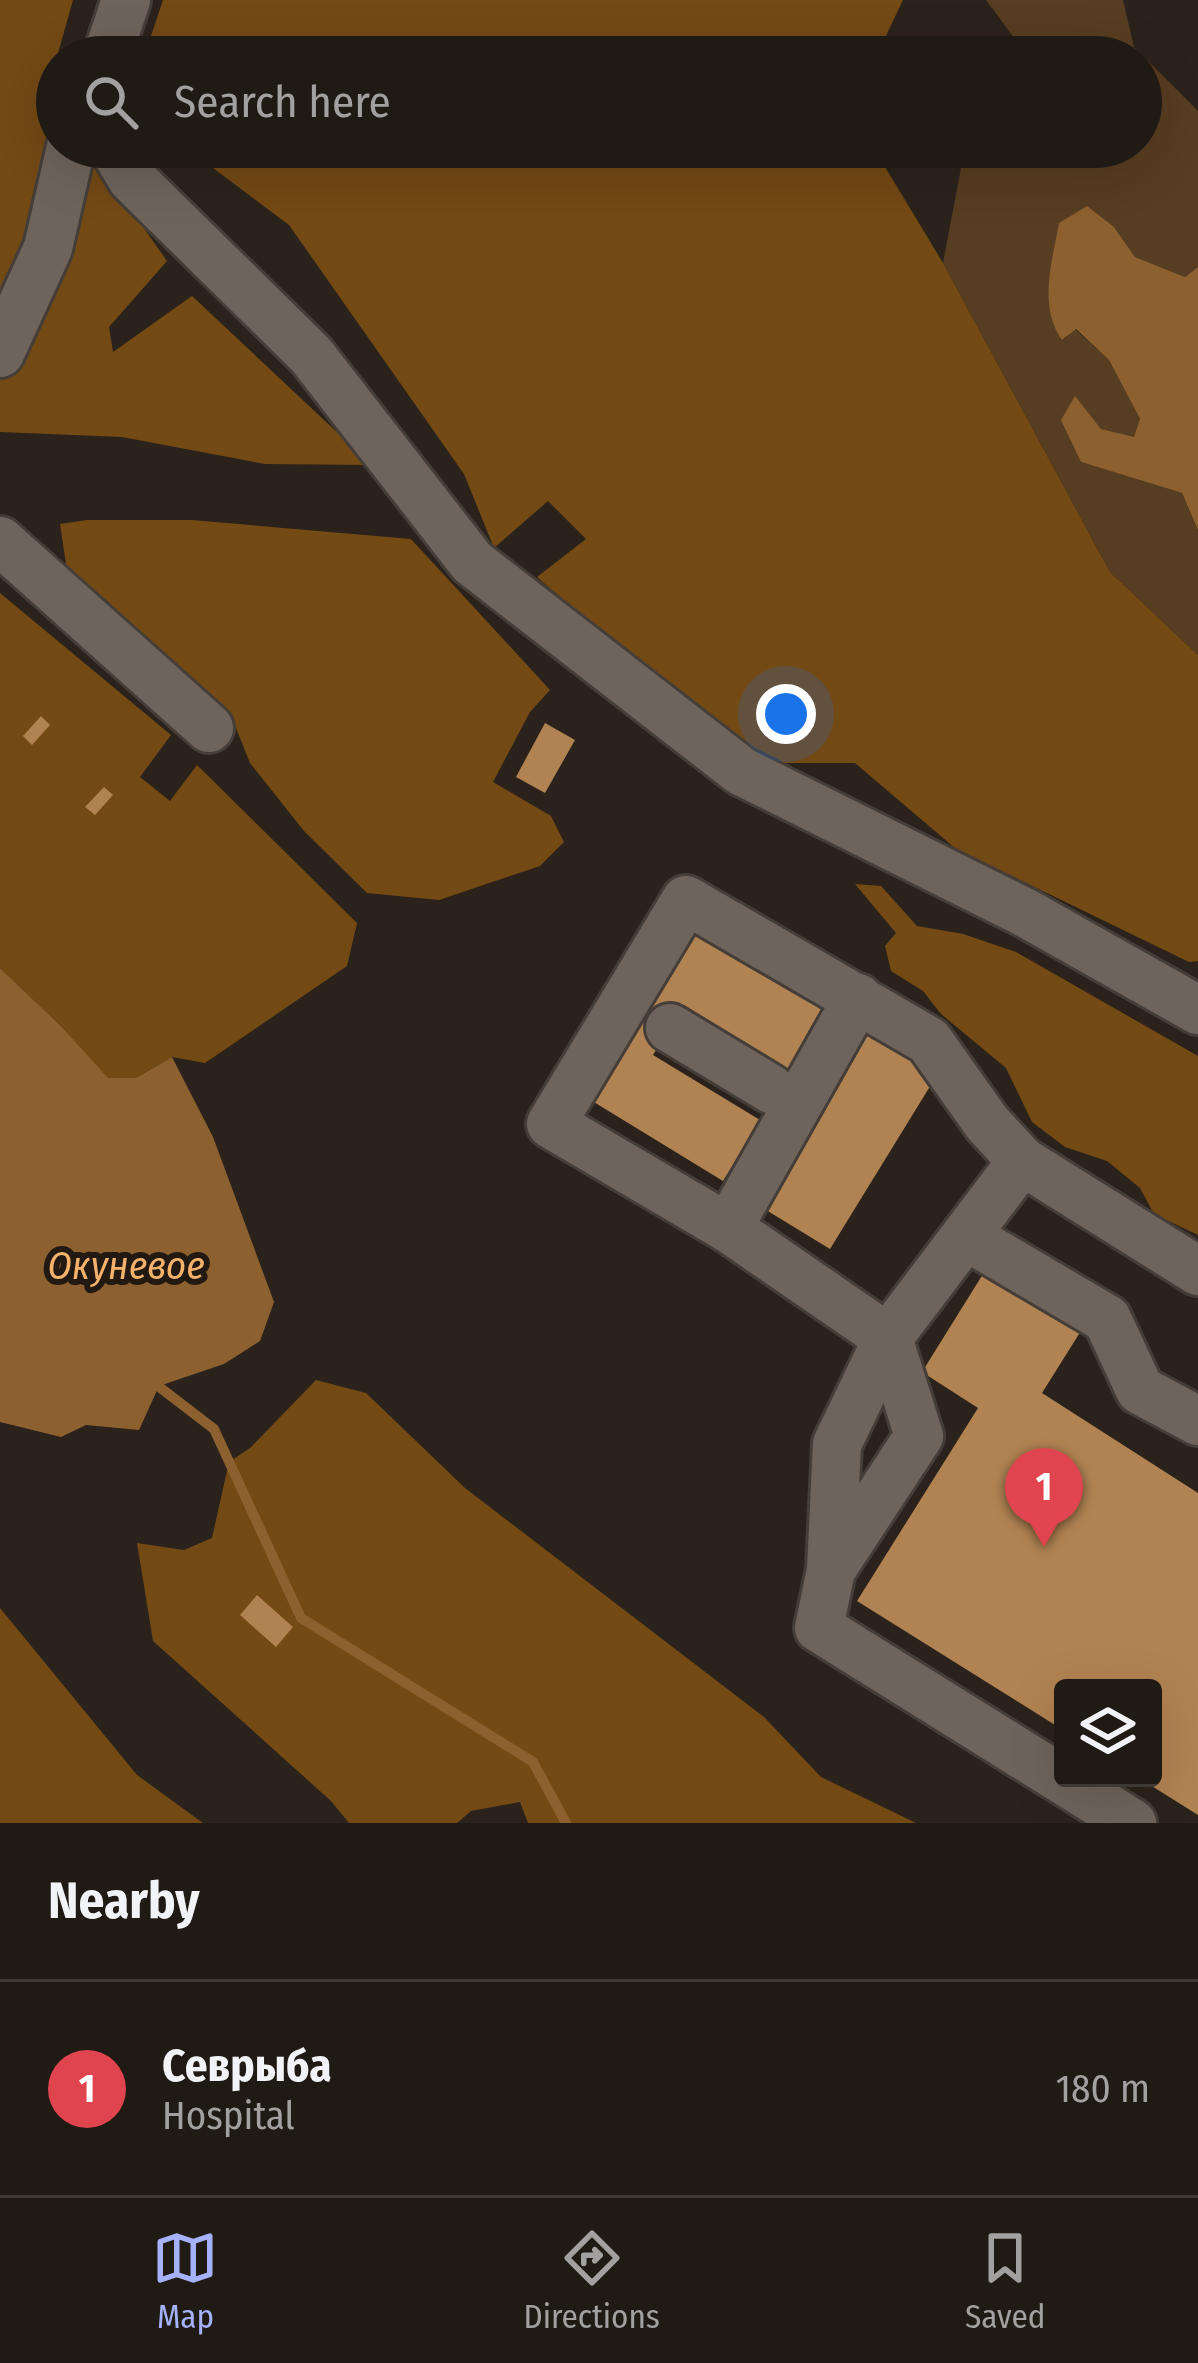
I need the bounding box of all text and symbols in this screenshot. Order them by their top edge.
search box [36,36,1162,168]
icon: search [78,69,144,135]
text: Search here [174,75,391,129]
your location [756,684,816,744]
water label: Окуневое [47,1243,205,1289]
pin: 1 [1005,1448,1083,1547]
map controls [1054,1679,1162,1787]
button: layers [1054,1679,1162,1787]
text: Nearby [48,1870,200,1932]
text: Севрыба [162,2039,332,2093]
text: 1 [79,2066,95,2112]
text: 180 m [1056,2066,1150,2112]
text: Hospital [162,2093,295,2139]
tab: Map [152,2225,218,2337]
tab: Directions [523,2225,660,2337]
tab: Saved [965,2225,1045,2337]

